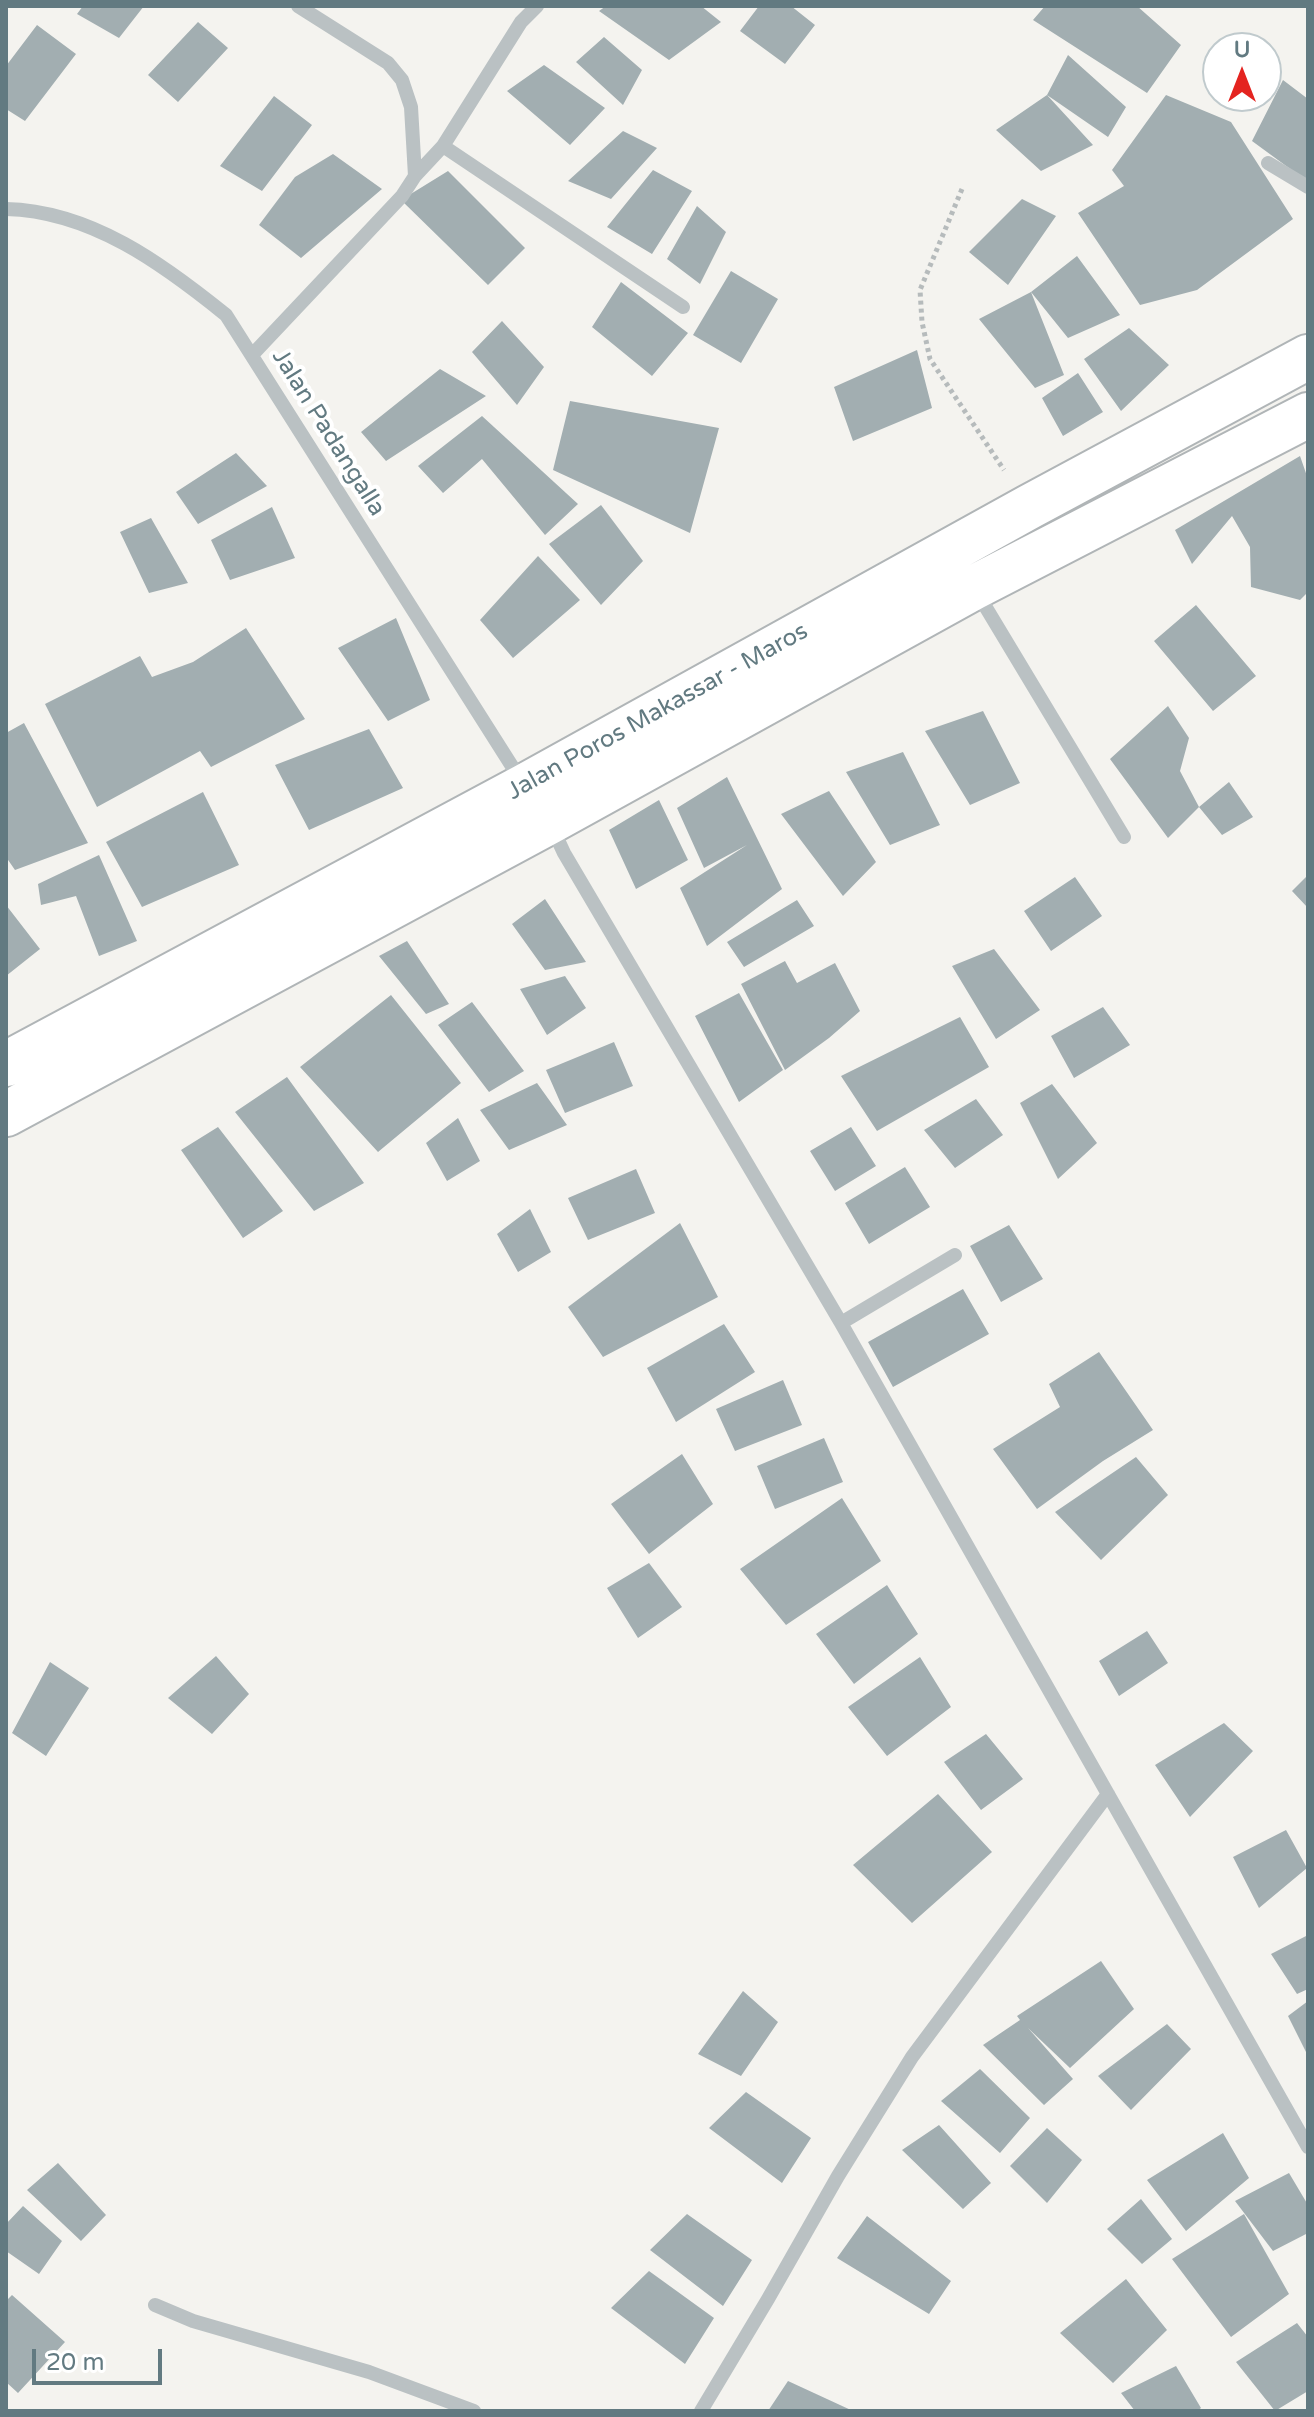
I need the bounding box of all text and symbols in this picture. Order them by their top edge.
north arrow [1202,32,1282,112]
text: U [1234,37,1250,63]
street label: Jalan Padangalla [265,344,391,522]
street label: Jalan Poros Makassar - Maros [503,617,813,807]
scale bar [36,2333,166,2383]
text: 20 m [46,2348,104,2377]

